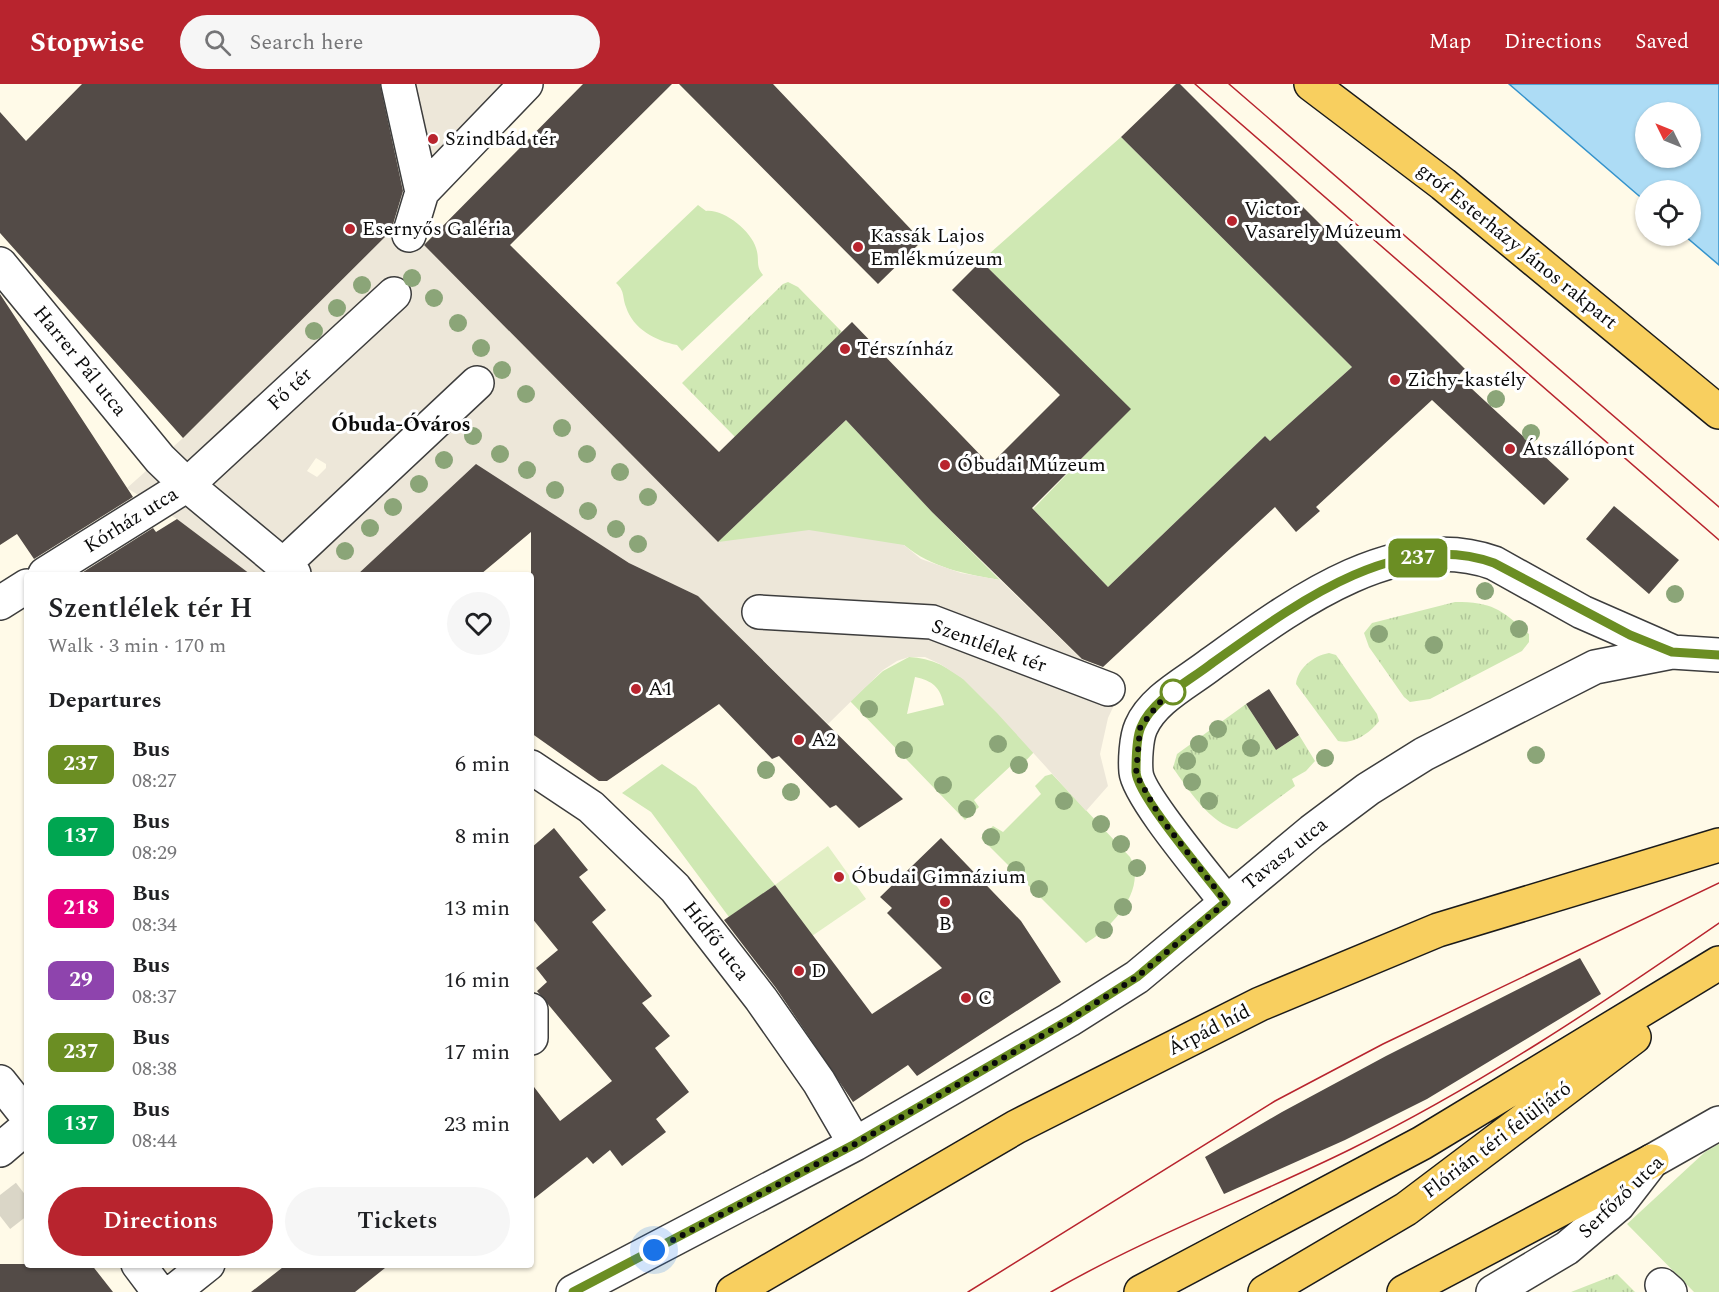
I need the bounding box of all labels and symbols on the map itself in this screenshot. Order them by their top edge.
north arrow [1635,102,1701,168]
place label: Szindbád tér [445,124,557,154]
marker: Szindbád tér [426,132,440,146]
street label: gróf Esterházy János rakpart [1410,155,1624,337]
place label: Victor Vasarely Múzeum [1244,194,1402,247]
place label: Esernyős Galéria [362,214,512,244]
marker: Victor Vasarely Múzeum [1225,214,1239,228]
place label: Kassák Lajos Emlékmúzeum [870,221,1003,274]
marker: Esernyős Galéria [343,222,357,236]
marker: Kassák Lajos Emlékmúzeum [851,240,865,254]
street label: Harrer Pál utca [26,299,134,423]
place label: Térszínház [857,334,954,364]
marker: Térszínház [838,342,852,356]
street label: Fő tér [261,360,319,418]
place label: Zichy-kastély [1407,365,1527,395]
marker: Zichy-kastély [1388,373,1402,387]
district label: Óbuda-Óváros [331,409,471,441]
place label: Átszállópont [1522,434,1635,464]
marker: Átszállópont [1503,442,1517,456]
place label: Óbudai Múzeum [957,450,1106,480]
marker: Óbudai Múzeum [938,458,952,472]
street label: Kórház utca [78,479,184,561]
line badge: 237 [1384,538,1452,578]
street label: Szentlélek tér [927,611,1051,681]
place label: A1 [648,674,673,704]
unlabelled marker [1160,679,1186,705]
marker: A1 [629,682,643,696]
place label: A2 [811,725,836,755]
marker: A2 [792,733,806,747]
street label: Tavasz utca [1236,810,1334,898]
place label: Óbudai Gimnázium [851,862,1026,892]
marker: Óbudai Gimnázium [832,870,846,884]
street label: Hídfő utca [675,895,757,987]
marker: B [938,895,952,909]
place label: B [938,909,952,939]
place label: D [811,956,827,986]
marker: D [792,964,806,978]
place label: C [978,983,993,1013]
marker: C [959,991,973,1005]
street label: Árpád híd [1162,996,1256,1064]
street label: Flórián téri felüljáró [1416,1074,1578,1206]
street label: Serfőző utca [1571,1148,1671,1246]
your location [639,1235,669,1265]

